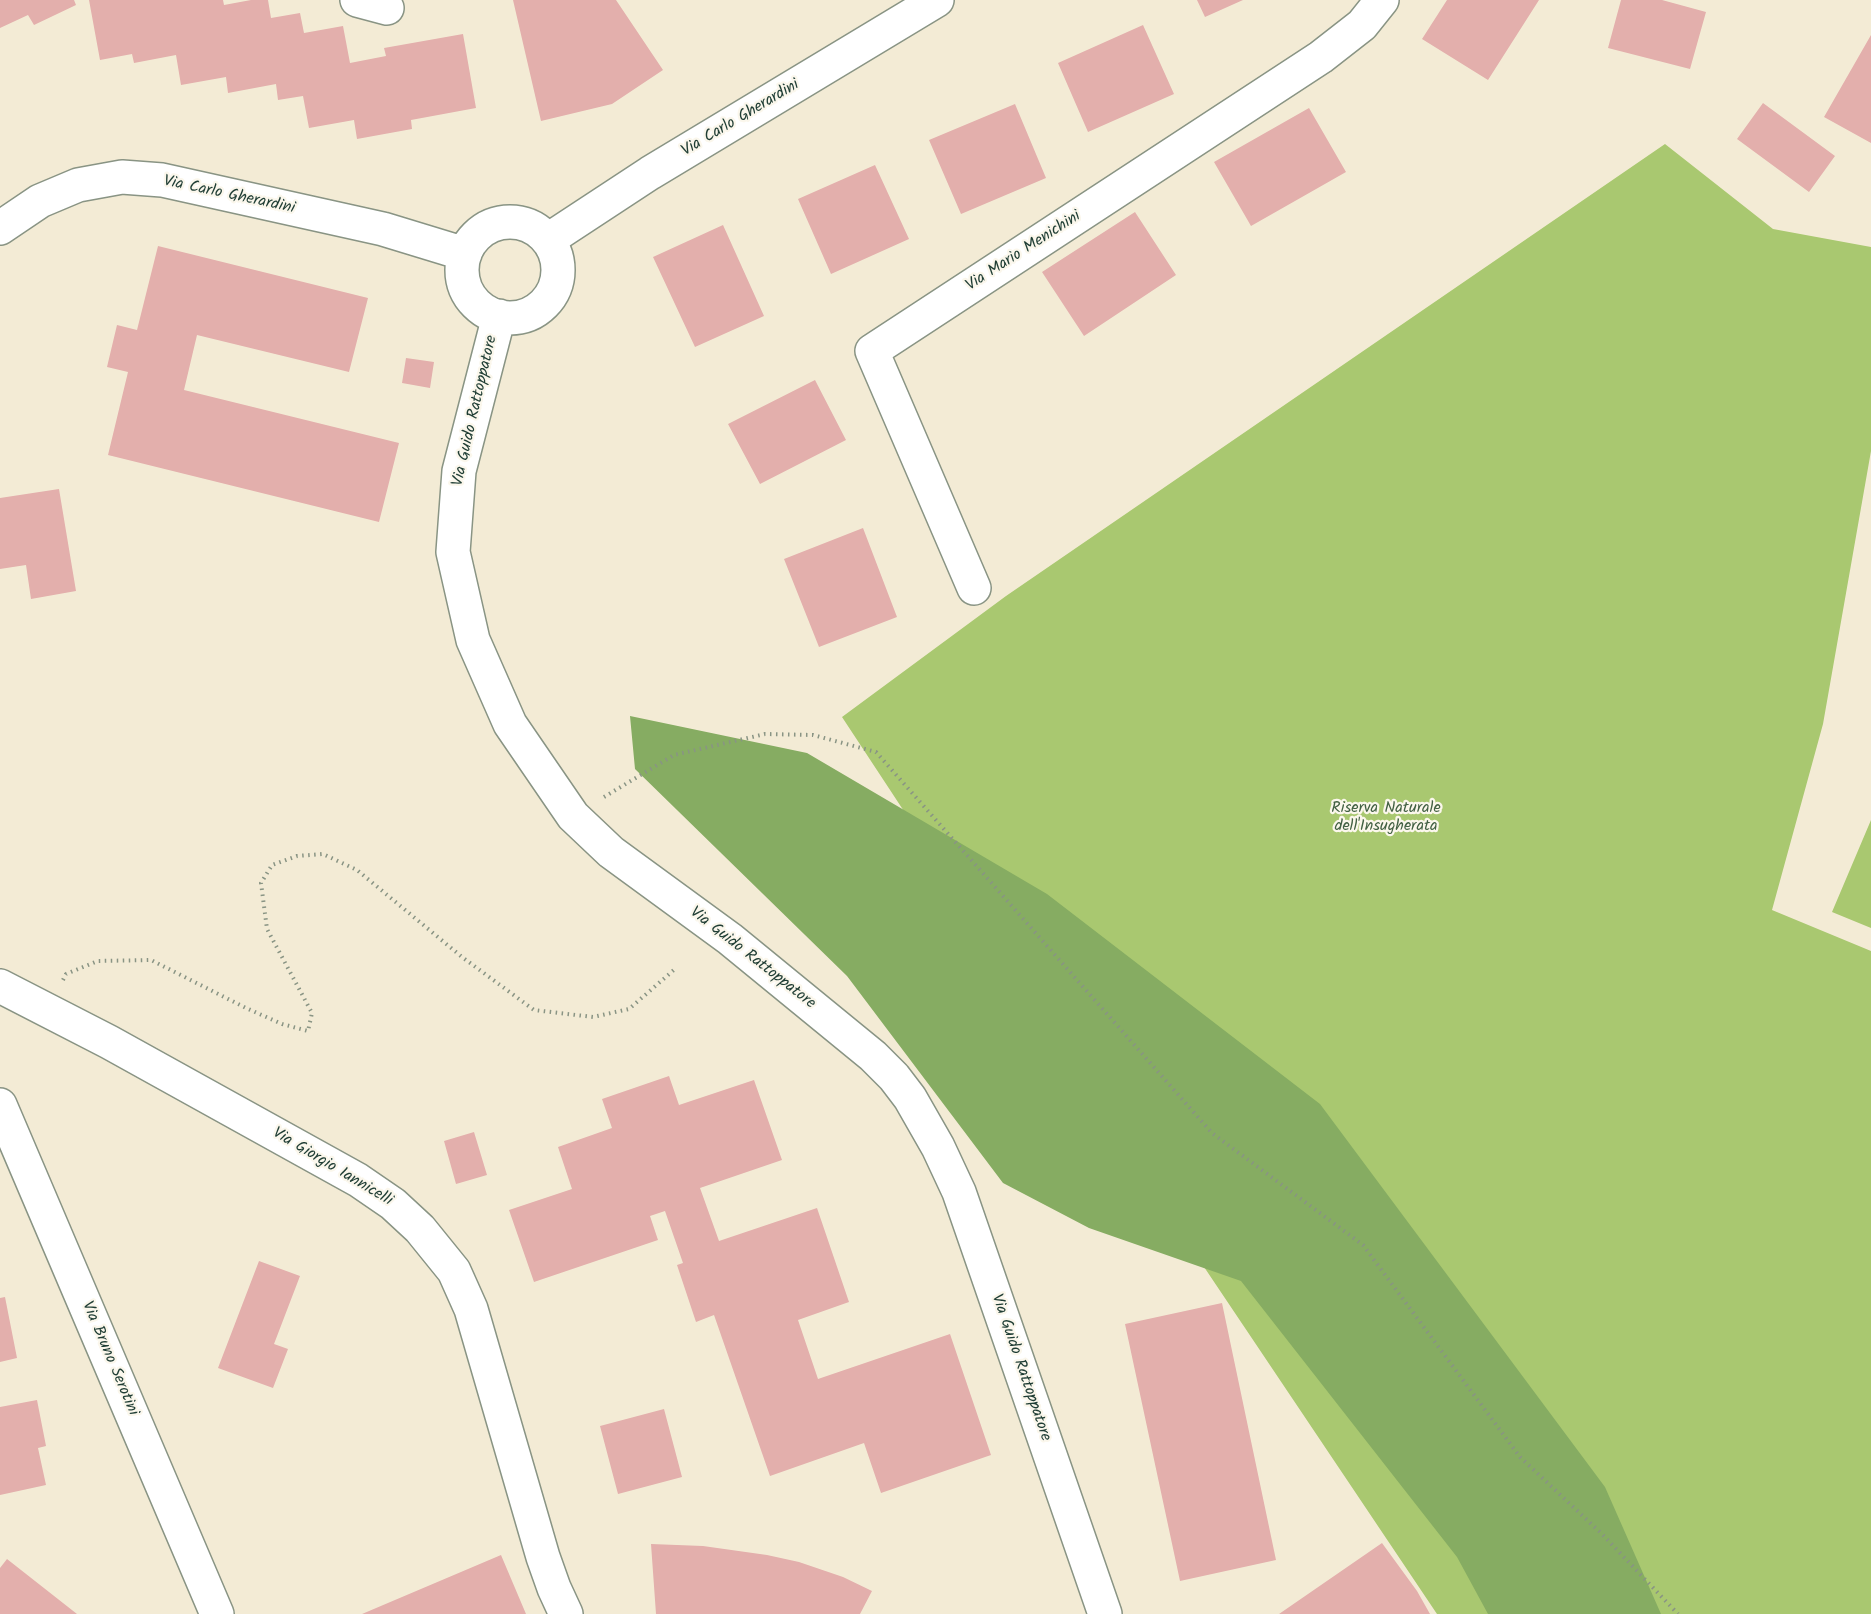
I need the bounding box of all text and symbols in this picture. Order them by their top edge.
street label: Via Carlo Gherardini [679,76,803,162]
street label: Via Carlo Gherardini [161,173,297,219]
street label: Via Mario Menichini [963,208,1085,296]
street label: Via Guido Rattoppatore [449,334,503,488]
park label: Riserva Naturale dell'Insugherata [1331,799,1441,837]
street label: Via Guido Rattoppatore [685,904,819,1014]
street label: Via Giorgio Iannicelli [268,1125,396,1211]
street label: Via Guido Rattoppatore [986,1292,1054,1444]
street label: Via Bruno Serotini [76,1299,142,1419]

